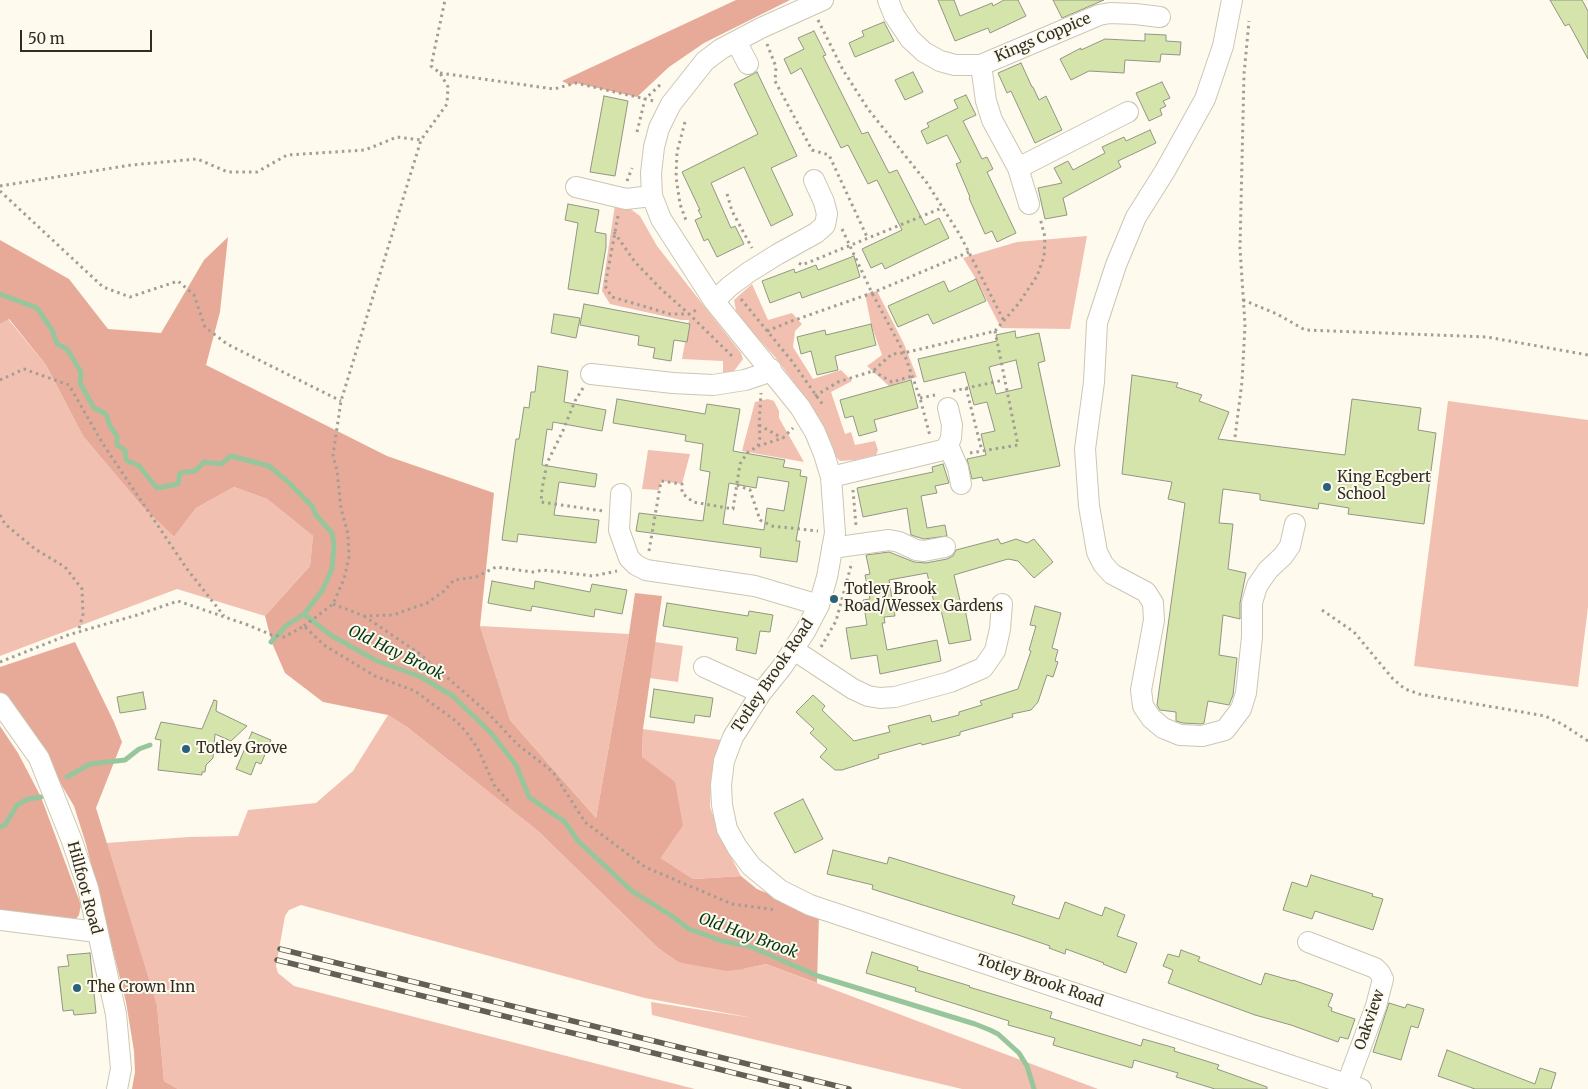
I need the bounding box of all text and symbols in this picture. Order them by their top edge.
street label: Kings Coppice [992,10,1094,66]
scale bar [22,20,155,52]
text: 50 m [28,29,65,48]
place label: King Ecgbert School [1337,469,1431,504]
marker: King Ecgbert School [1321,481,1333,493]
place label: Totley Brook Road/Wessex Gardens [844,581,1003,616]
marker: Totley Brook Road/Wessex Gardens [828,593,840,605]
street label: Totley Brook Road [728,616,818,736]
water label: Old Hay Brook [345,621,447,685]
place label: Totley Grove [196,740,287,758]
marker: Totley Grove [180,743,192,755]
street label: Hillfoot Road [63,840,105,936]
water label: Old Hay Brook [696,909,800,963]
street label: Totley Brook Road [974,951,1106,1011]
place label: The Crown Inn [87,979,195,997]
marker: The Crown Inn [71,982,83,994]
street label: Oakview [1351,988,1389,1052]

